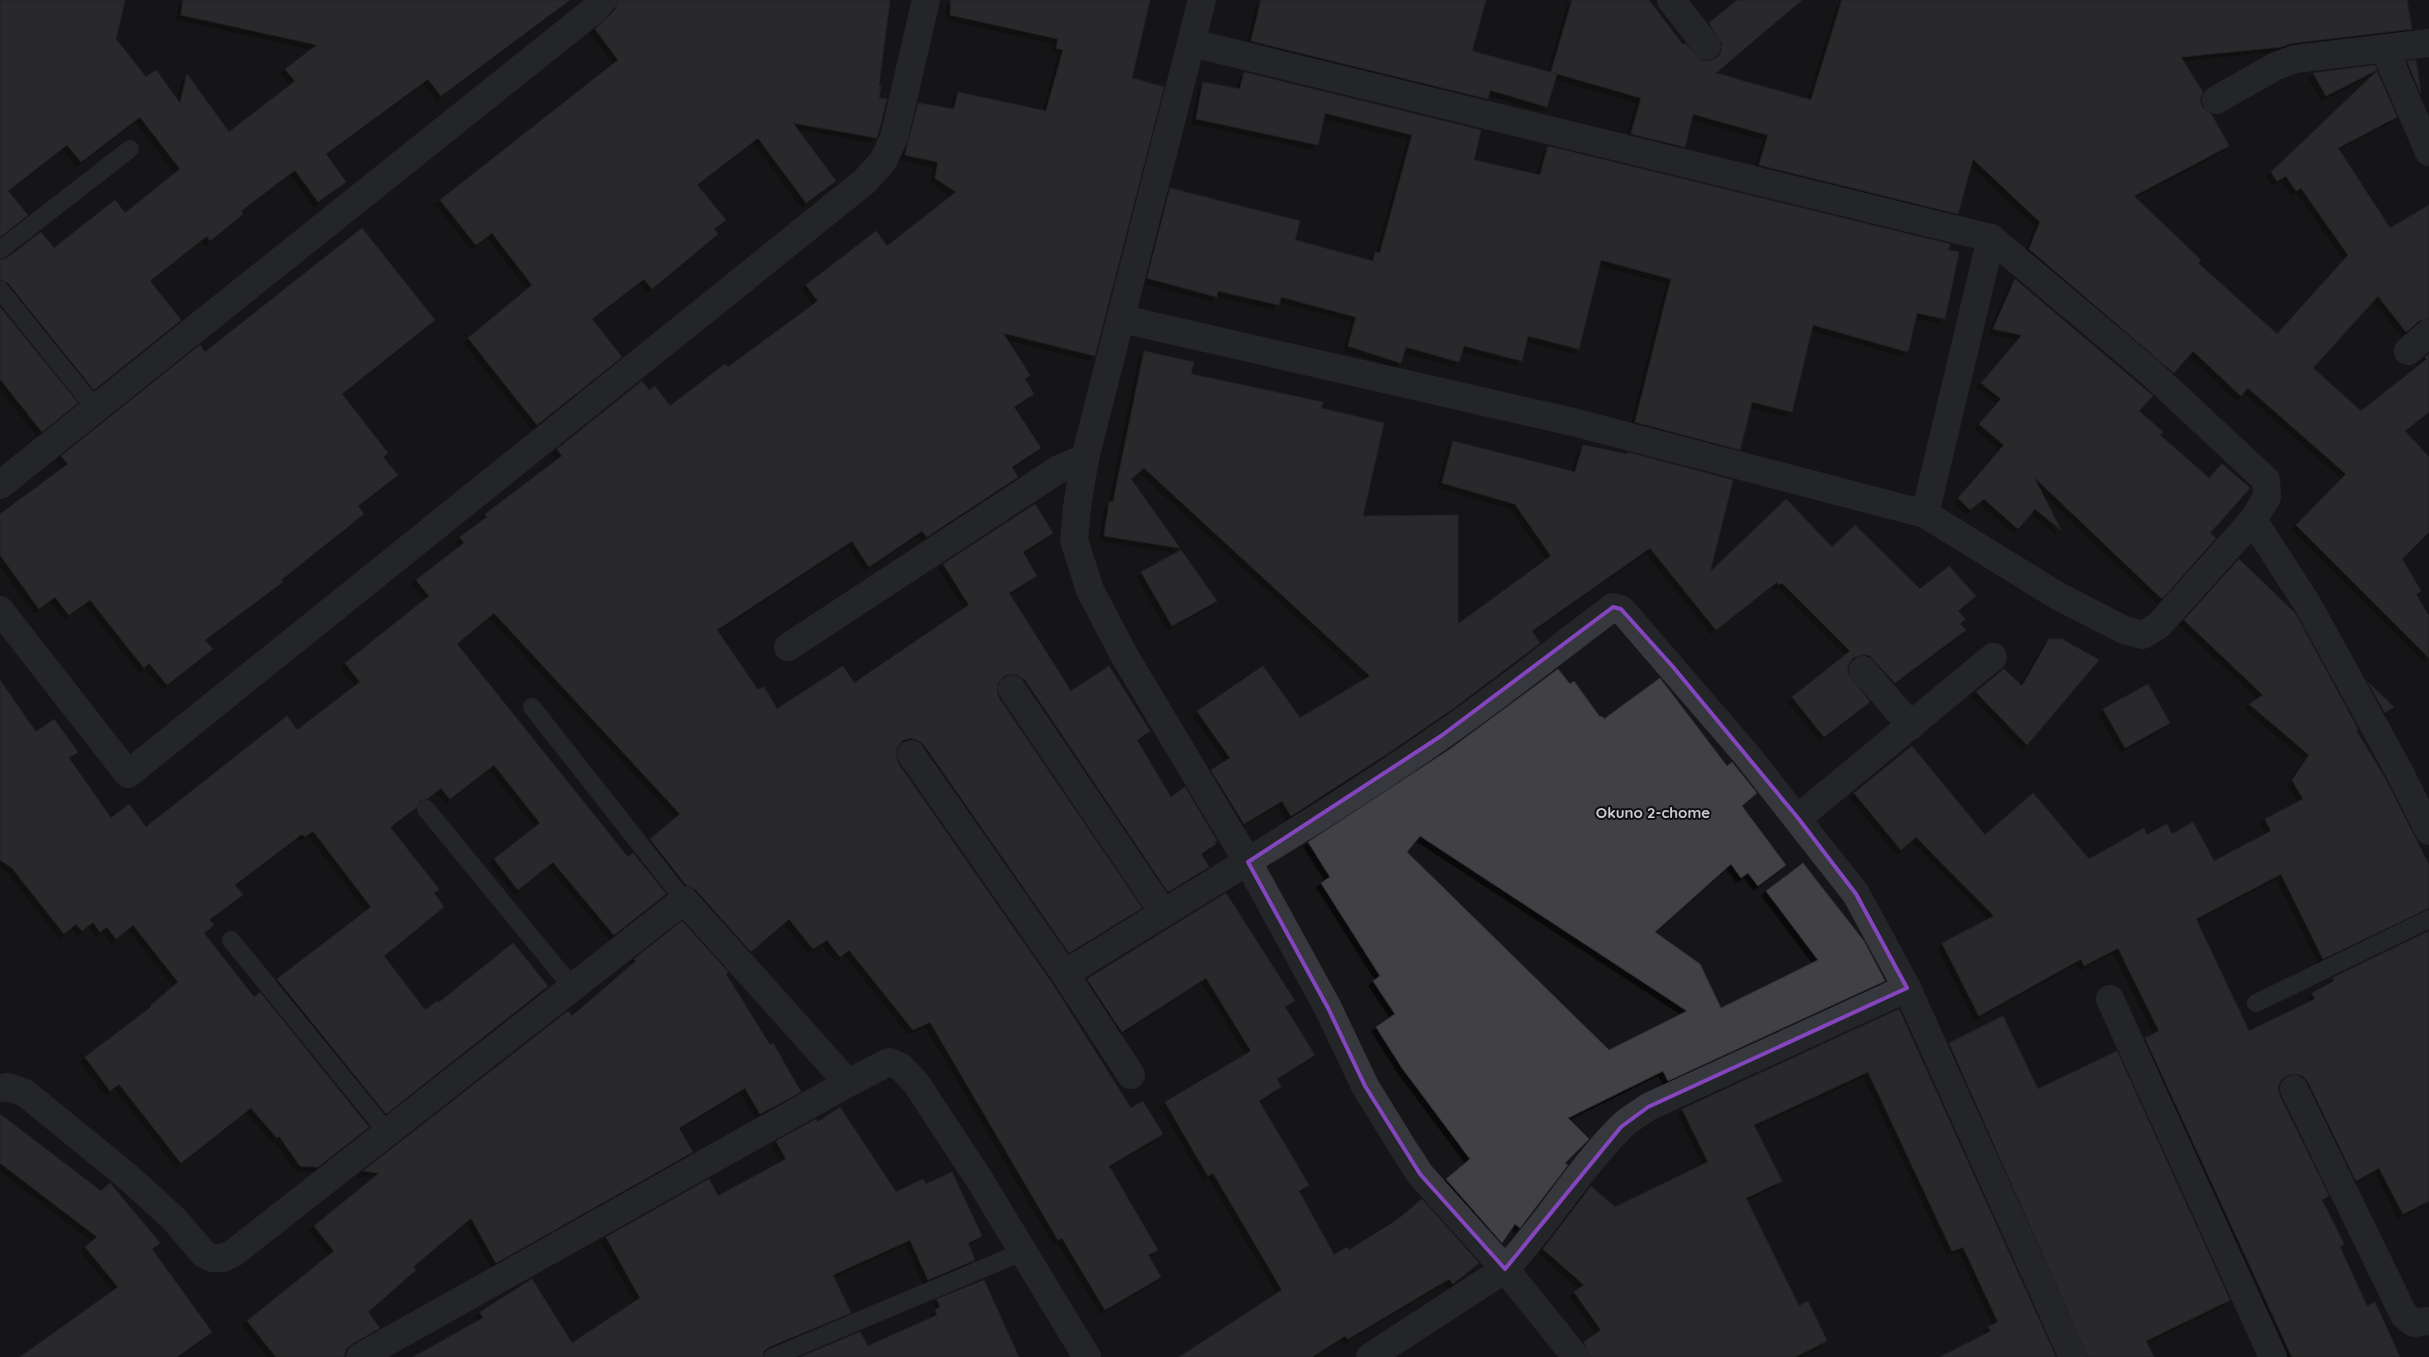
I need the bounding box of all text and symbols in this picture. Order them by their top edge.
district label: Okuno 2-chome [1596,803,1710,822]

